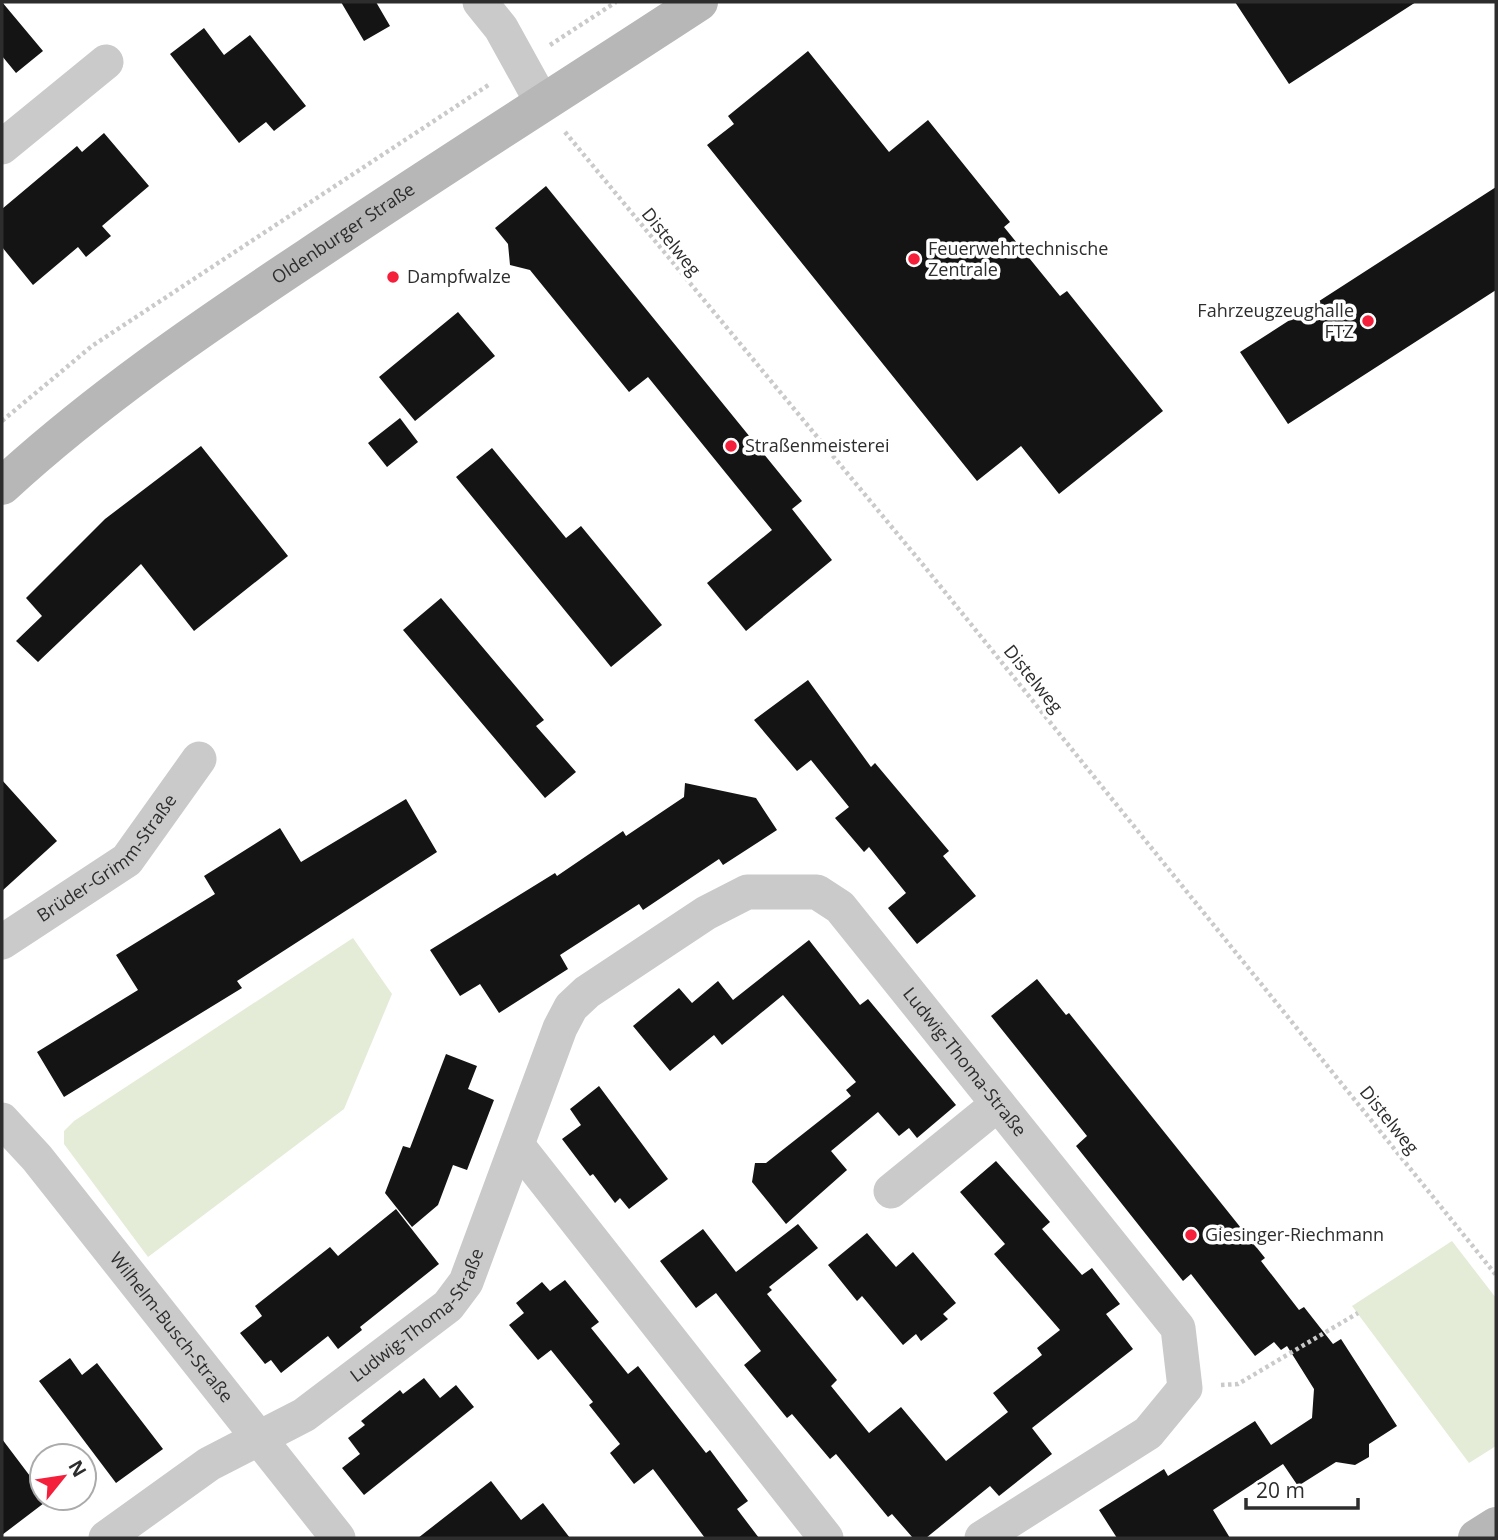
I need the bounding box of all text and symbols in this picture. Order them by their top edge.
street label: Oldenburger Straße [266,176,419,289]
street label: Distelweg [637,202,707,281]
place label: Feuerwehrtechnische Zentrale [928,236,1108,281]
marker: Feuerwehrtechnische Zentrale [906,251,922,267]
place label: Dampfwalze [407,264,511,288]
marker: Dampfwalze [385,269,401,285]
place label: Fahrzeugzeughalle FTZ [1197,298,1354,343]
marker: Fahrzeugzeughalle FTZ [1360,313,1376,329]
place label: Straßenmeisterei [745,433,889,457]
marker: Straßenmeisterei [723,438,739,454]
street label: Distelweg [999,639,1069,718]
street label: Brüder-Grimm-Straße [32,789,181,927]
street label: Ludwig-Thoma-Straße [898,982,1032,1141]
street label: Distelweg [1355,1080,1425,1159]
place label: Giesinger-Riechmann [1205,1222,1384,1246]
marker: Giesinger-Riechmann [1183,1227,1199,1243]
street label: Ludwig-Thoma-Straße [345,1245,488,1387]
street label: Wilhelm-Busch-Straße [105,1247,239,1407]
north arrow [28,1442,98,1512]
text: N [63,1455,93,1482]
scale bar [1246,1466,1358,1510]
text: 20 m [1256,1476,1305,1504]

